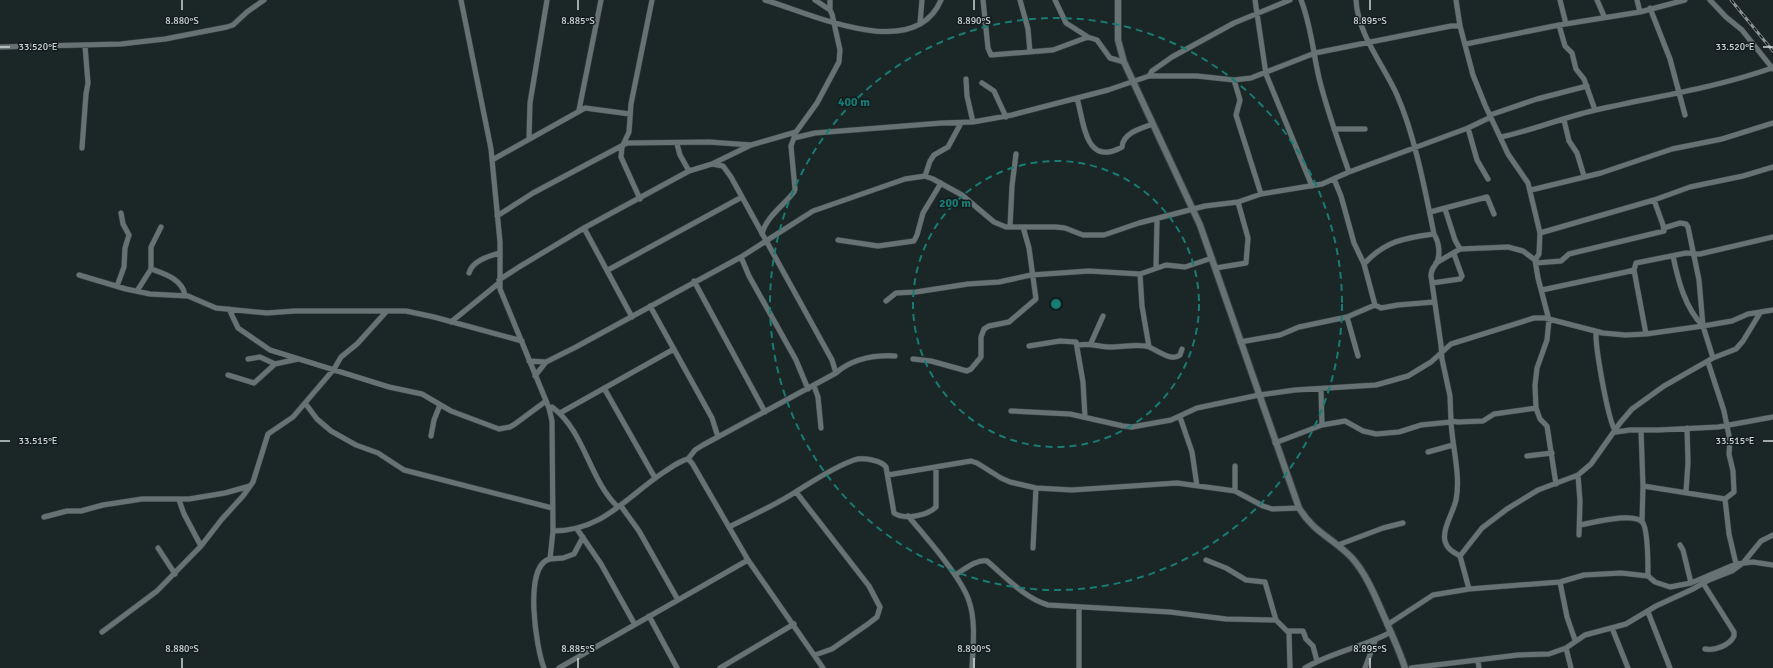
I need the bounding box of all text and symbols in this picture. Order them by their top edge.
text: 8.880°S [165,15,199,27]
text: 8.885°S [561,15,595,27]
text: 8.890°S [957,15,991,27]
text: 8.895°S [1353,15,1387,27]
text: 33.520°E [19,41,58,53]
text: 33.520°E [1716,41,1755,53]
text: 400 m [838,95,870,110]
text: 200 m [939,196,971,211]
centre of rings [1049,297,1063,311]
text: 33.515°E [19,435,58,447]
text: 33.515°E [1716,435,1755,447]
text: 8.880°S [165,643,199,655]
text: 8.885°S [561,643,595,655]
text: 8.890°S [957,643,991,655]
text: 8.895°S [1353,643,1387,655]

